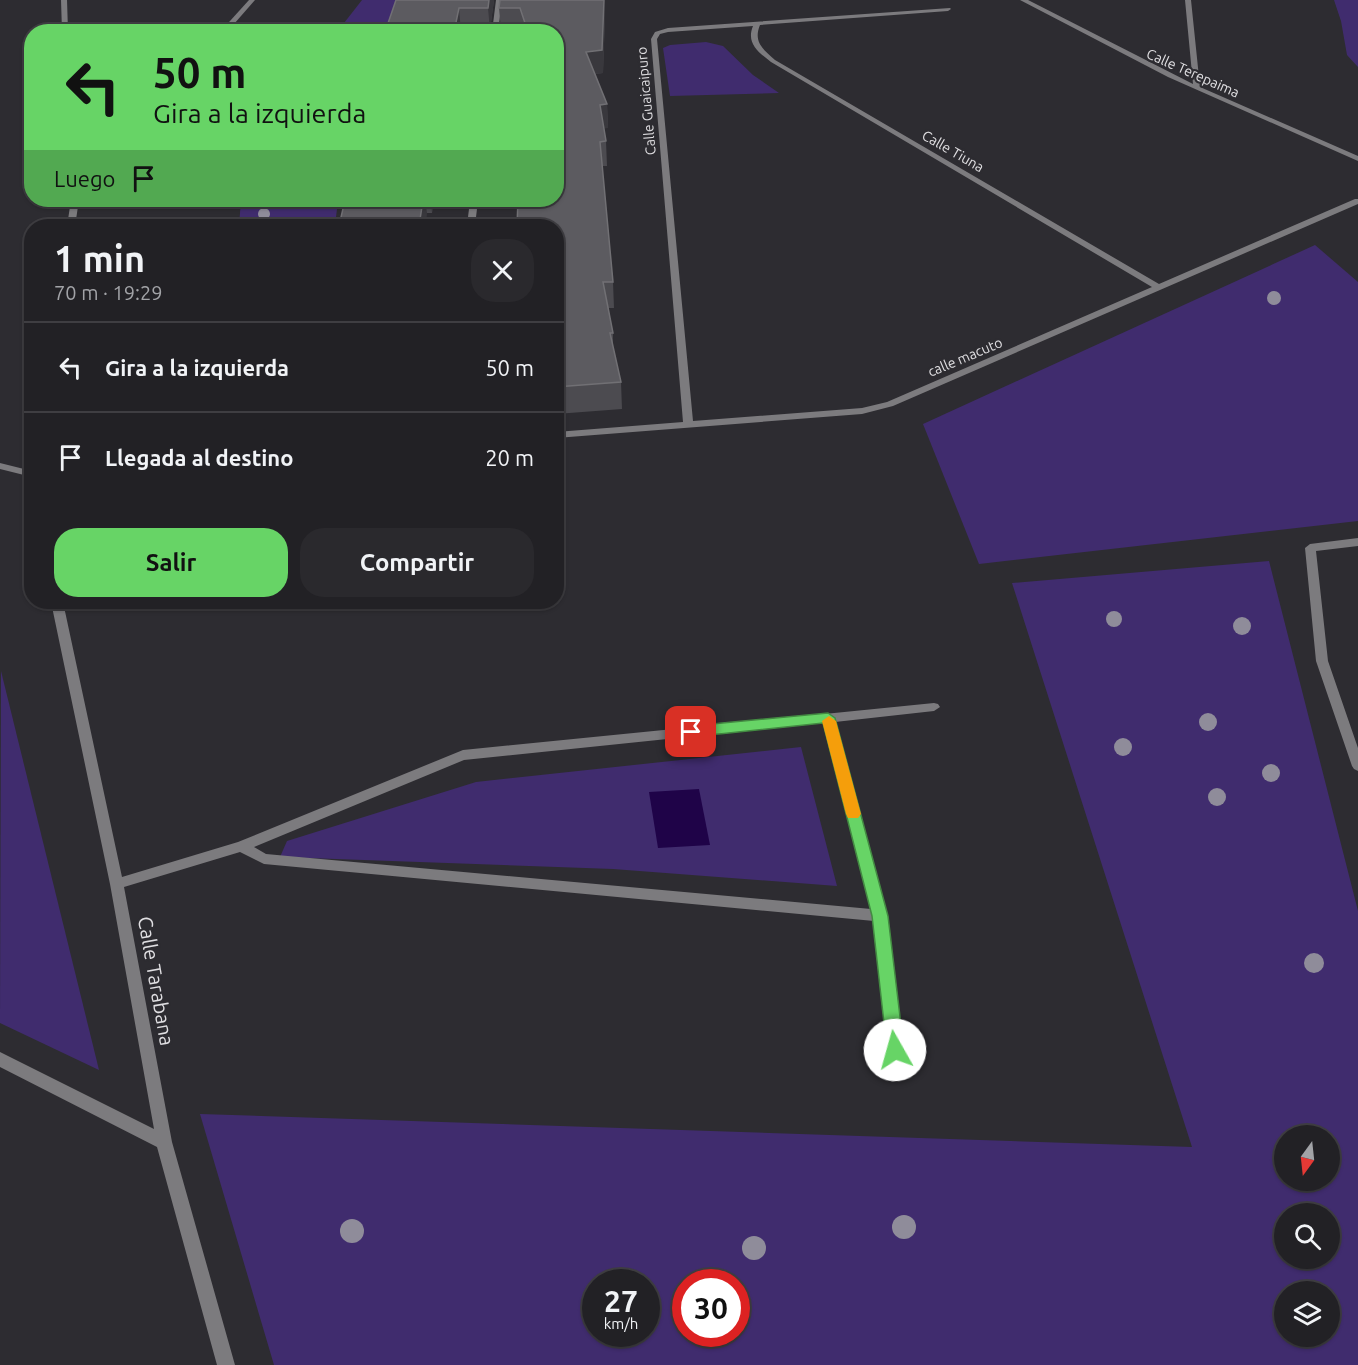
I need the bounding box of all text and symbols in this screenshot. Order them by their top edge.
street label: Calle Terepaima [1144,45,1242,101]
street label: Calle Guaicaipuro [633,46,659,156]
icon: left [54,48,132,126]
text: 50 m [153,49,247,96]
text: Gira a la izquierda [153,98,366,128]
street label: Calle Tiuna [919,127,987,175]
icon: arrive [127,162,160,195]
text: Luego [54,166,115,191]
text: 1 min [54,238,145,279]
button: close [471,239,534,302]
text: 70 m · 19:29 [54,281,163,304]
street label: calle macuto [925,334,1005,380]
icon: left [54,351,87,384]
text: Gira a la izquierda [105,355,289,380]
text: 50 m [485,355,534,380]
icon: arrive [54,441,87,474]
text: Llegada al destino [105,445,293,470]
text: 20 m [485,445,534,470]
button: Salir [54,528,288,597]
button: Compartir [300,528,534,597]
pin [665,706,716,757]
icon: arrive [674,715,707,748]
street label: Calle Tarabana [134,915,179,1047]
position arrow [863,1018,927,1082]
north arrow [1274,1125,1340,1191]
map controls [1274,1125,1340,1347]
button: search [1274,1203,1340,1269]
speed limit sign: 30 [672,1269,750,1347]
button: layers [1274,1281,1340,1347]
text: 27 [604,1284,638,1318]
text: km/h [604,1315,638,1332]

